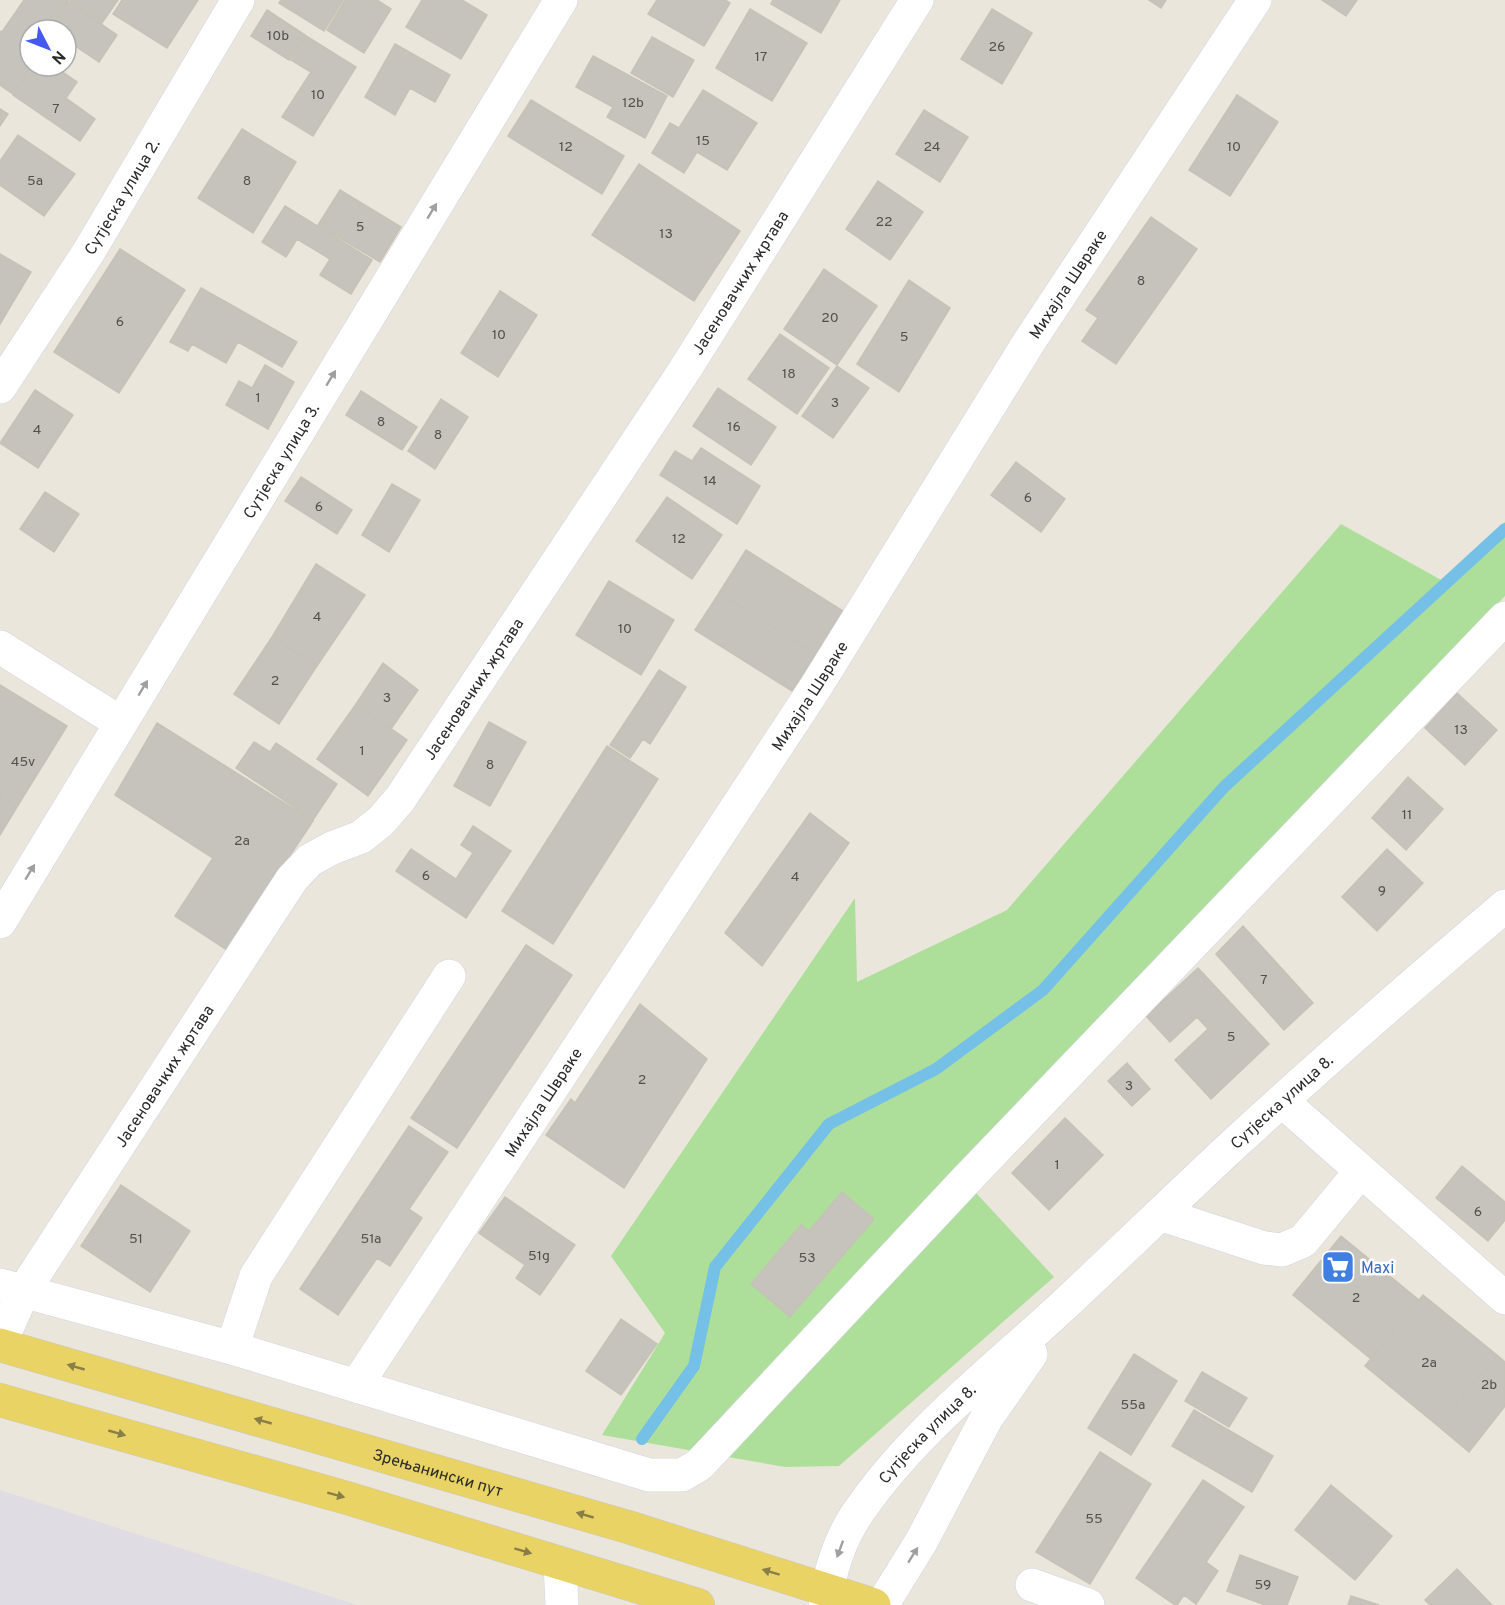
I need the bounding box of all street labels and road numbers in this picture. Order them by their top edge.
street label: Сутјеска улица 2. [81,136,165,259]
street label: Јасеновачких жртава [689,208,794,359]
street label: Михајла Швраке [1026,227,1112,343]
street label: Сутјеска улица 3. [240,400,325,523]
street label: Јасеновачких жртава [421,615,529,765]
street label: Михајла Швраке [768,638,854,755]
street label: Јасеновачких жртава [112,1002,219,1152]
street label: Михајла Швраке [501,1045,588,1161]
street label: Сутјеска улица 8. [1227,1051,1338,1154]
street label: Сутјеска улица 8. [875,1381,981,1489]
street label: Зрењанински пут [370,1446,505,1502]

